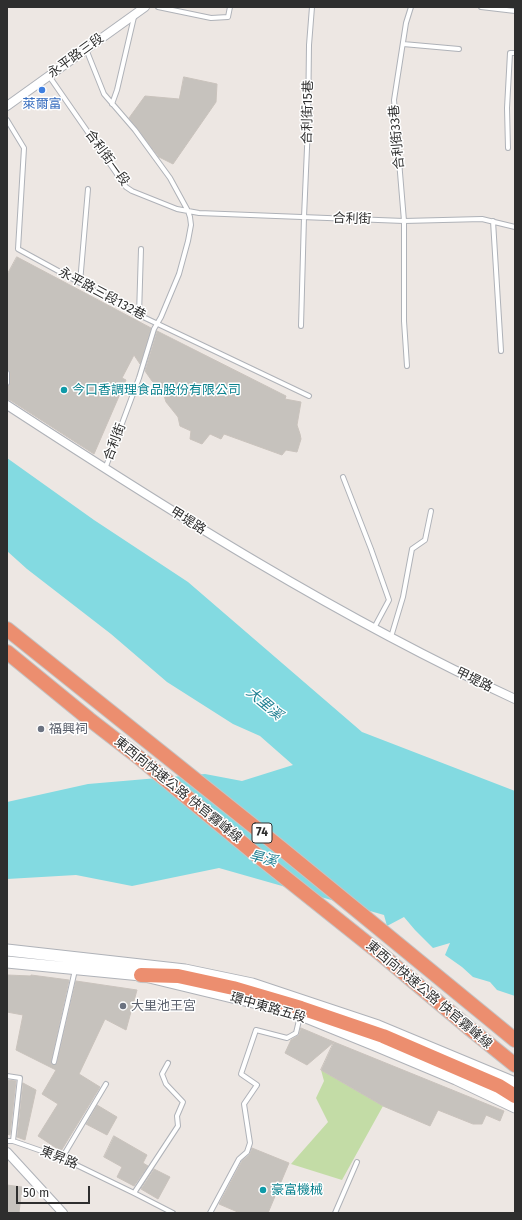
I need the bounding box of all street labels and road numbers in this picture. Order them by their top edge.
street label: 永平路三段 [45,31,107,81]
street label: 合利街15巷 [300,80,316,144]
street label: 合利街33巷 [386,104,408,170]
street label: 合利街一段 [82,127,132,189]
street label: 合利街 [332,211,372,227]
street label: 永平路三段132巷 [56,264,148,324]
street label: 合利街 [101,421,129,463]
street label: 甲堤路 [167,504,209,538]
street label: 甲堤路 [453,664,495,696]
street label: 東西向快速公路 快官霧峰線 [111,734,245,846]
road number: 74 [252,823,272,843]
street label: 東西向快速公路 快官霧峰線 [363,938,495,1052]
street label: 環中東路五段 [228,990,308,1026]
street label: 東昇路 [38,1143,80,1173]

